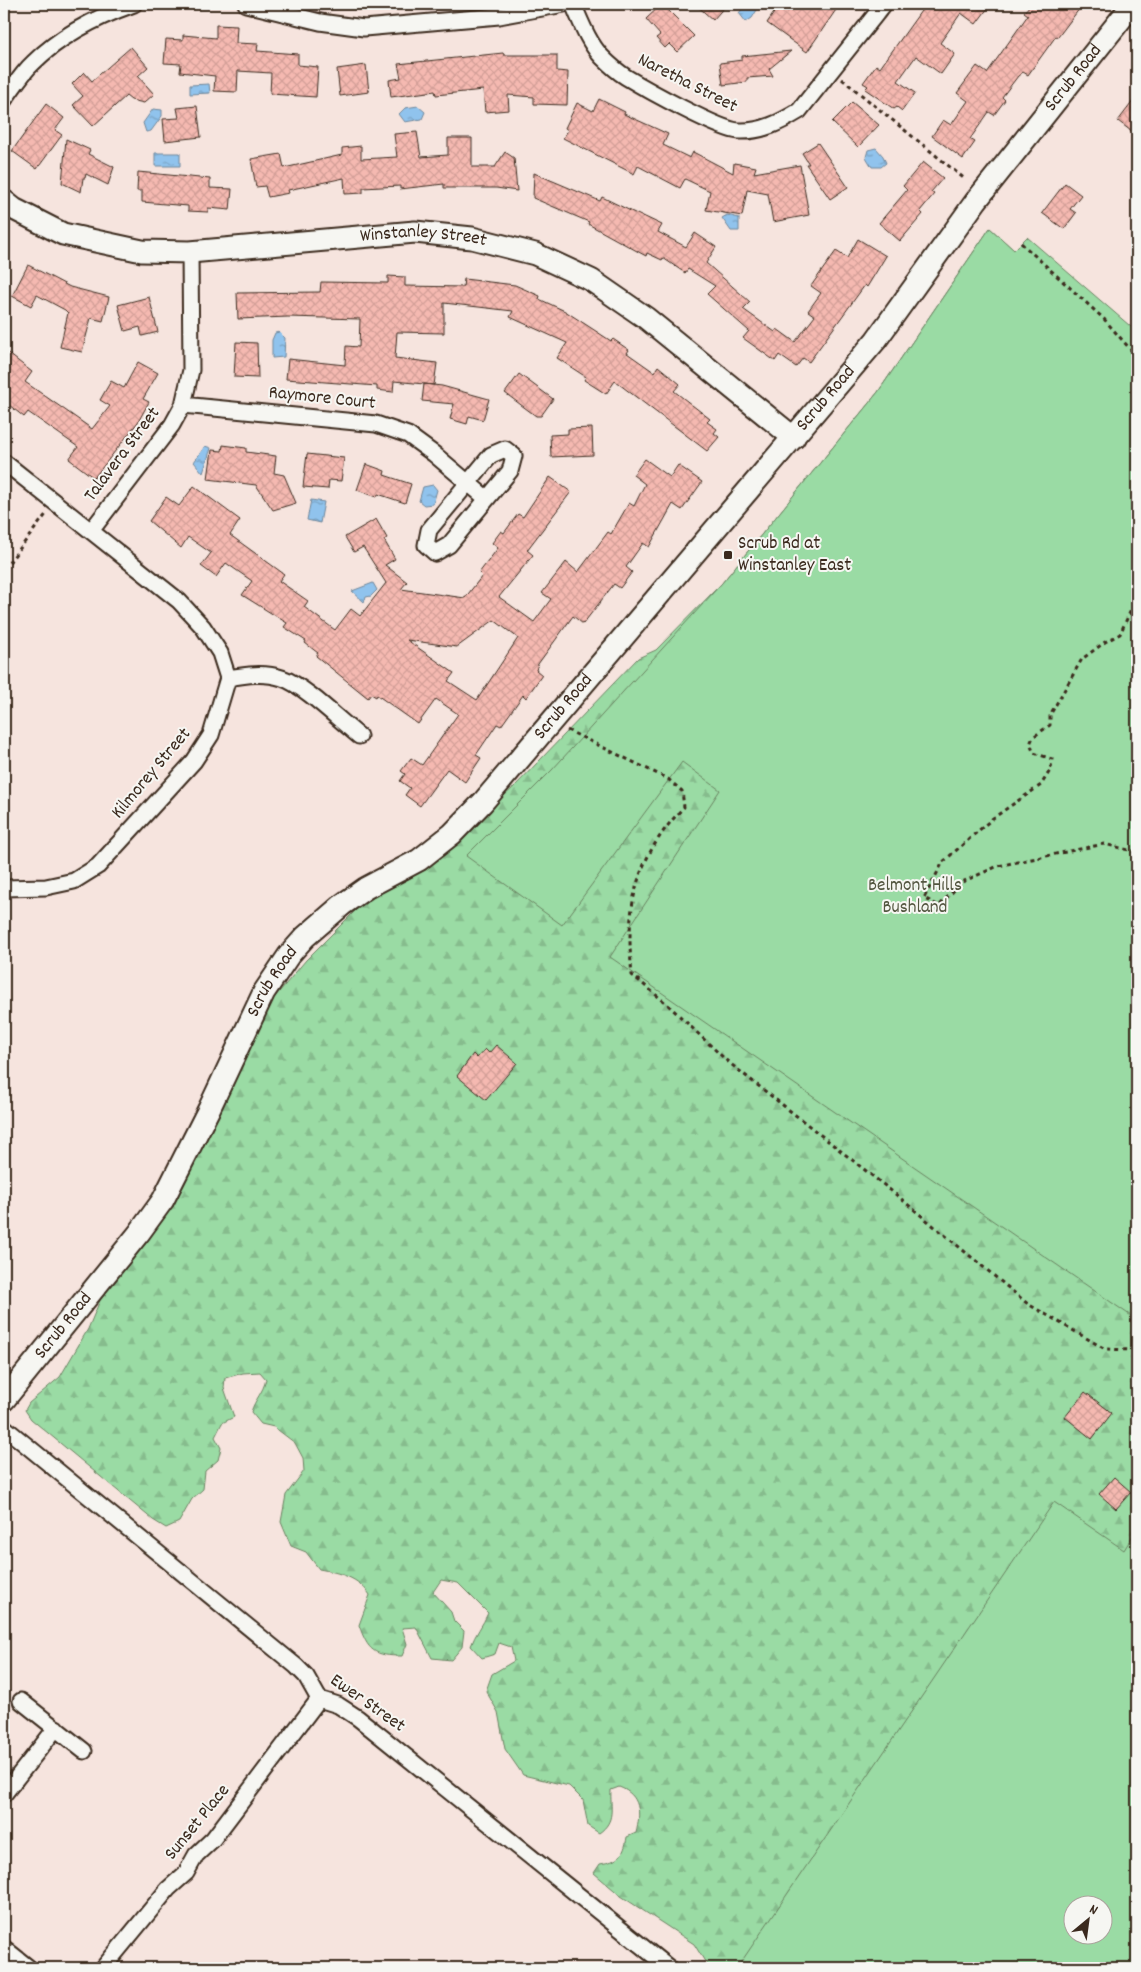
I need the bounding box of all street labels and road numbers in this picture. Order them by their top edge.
street label: Scrub Road [1038,39,1109,118]
street label: Naretha Street [632,47,742,121]
street label: Winstanley Street [359,218,490,255]
street label: Scrub Road [790,360,862,438]
street label: Raymore Court [267,380,377,418]
street label: Talavera Street [78,402,168,508]
street label: Scrub Road [528,668,600,746]
street label: Kilmorey Street [106,722,198,826]
street label: Scrub Road [240,940,305,1022]
street label: Scrub Road [28,1287,99,1366]
street label: Ewer Street [324,1668,410,1740]
street label: Sunset Place [159,1779,237,1867]

